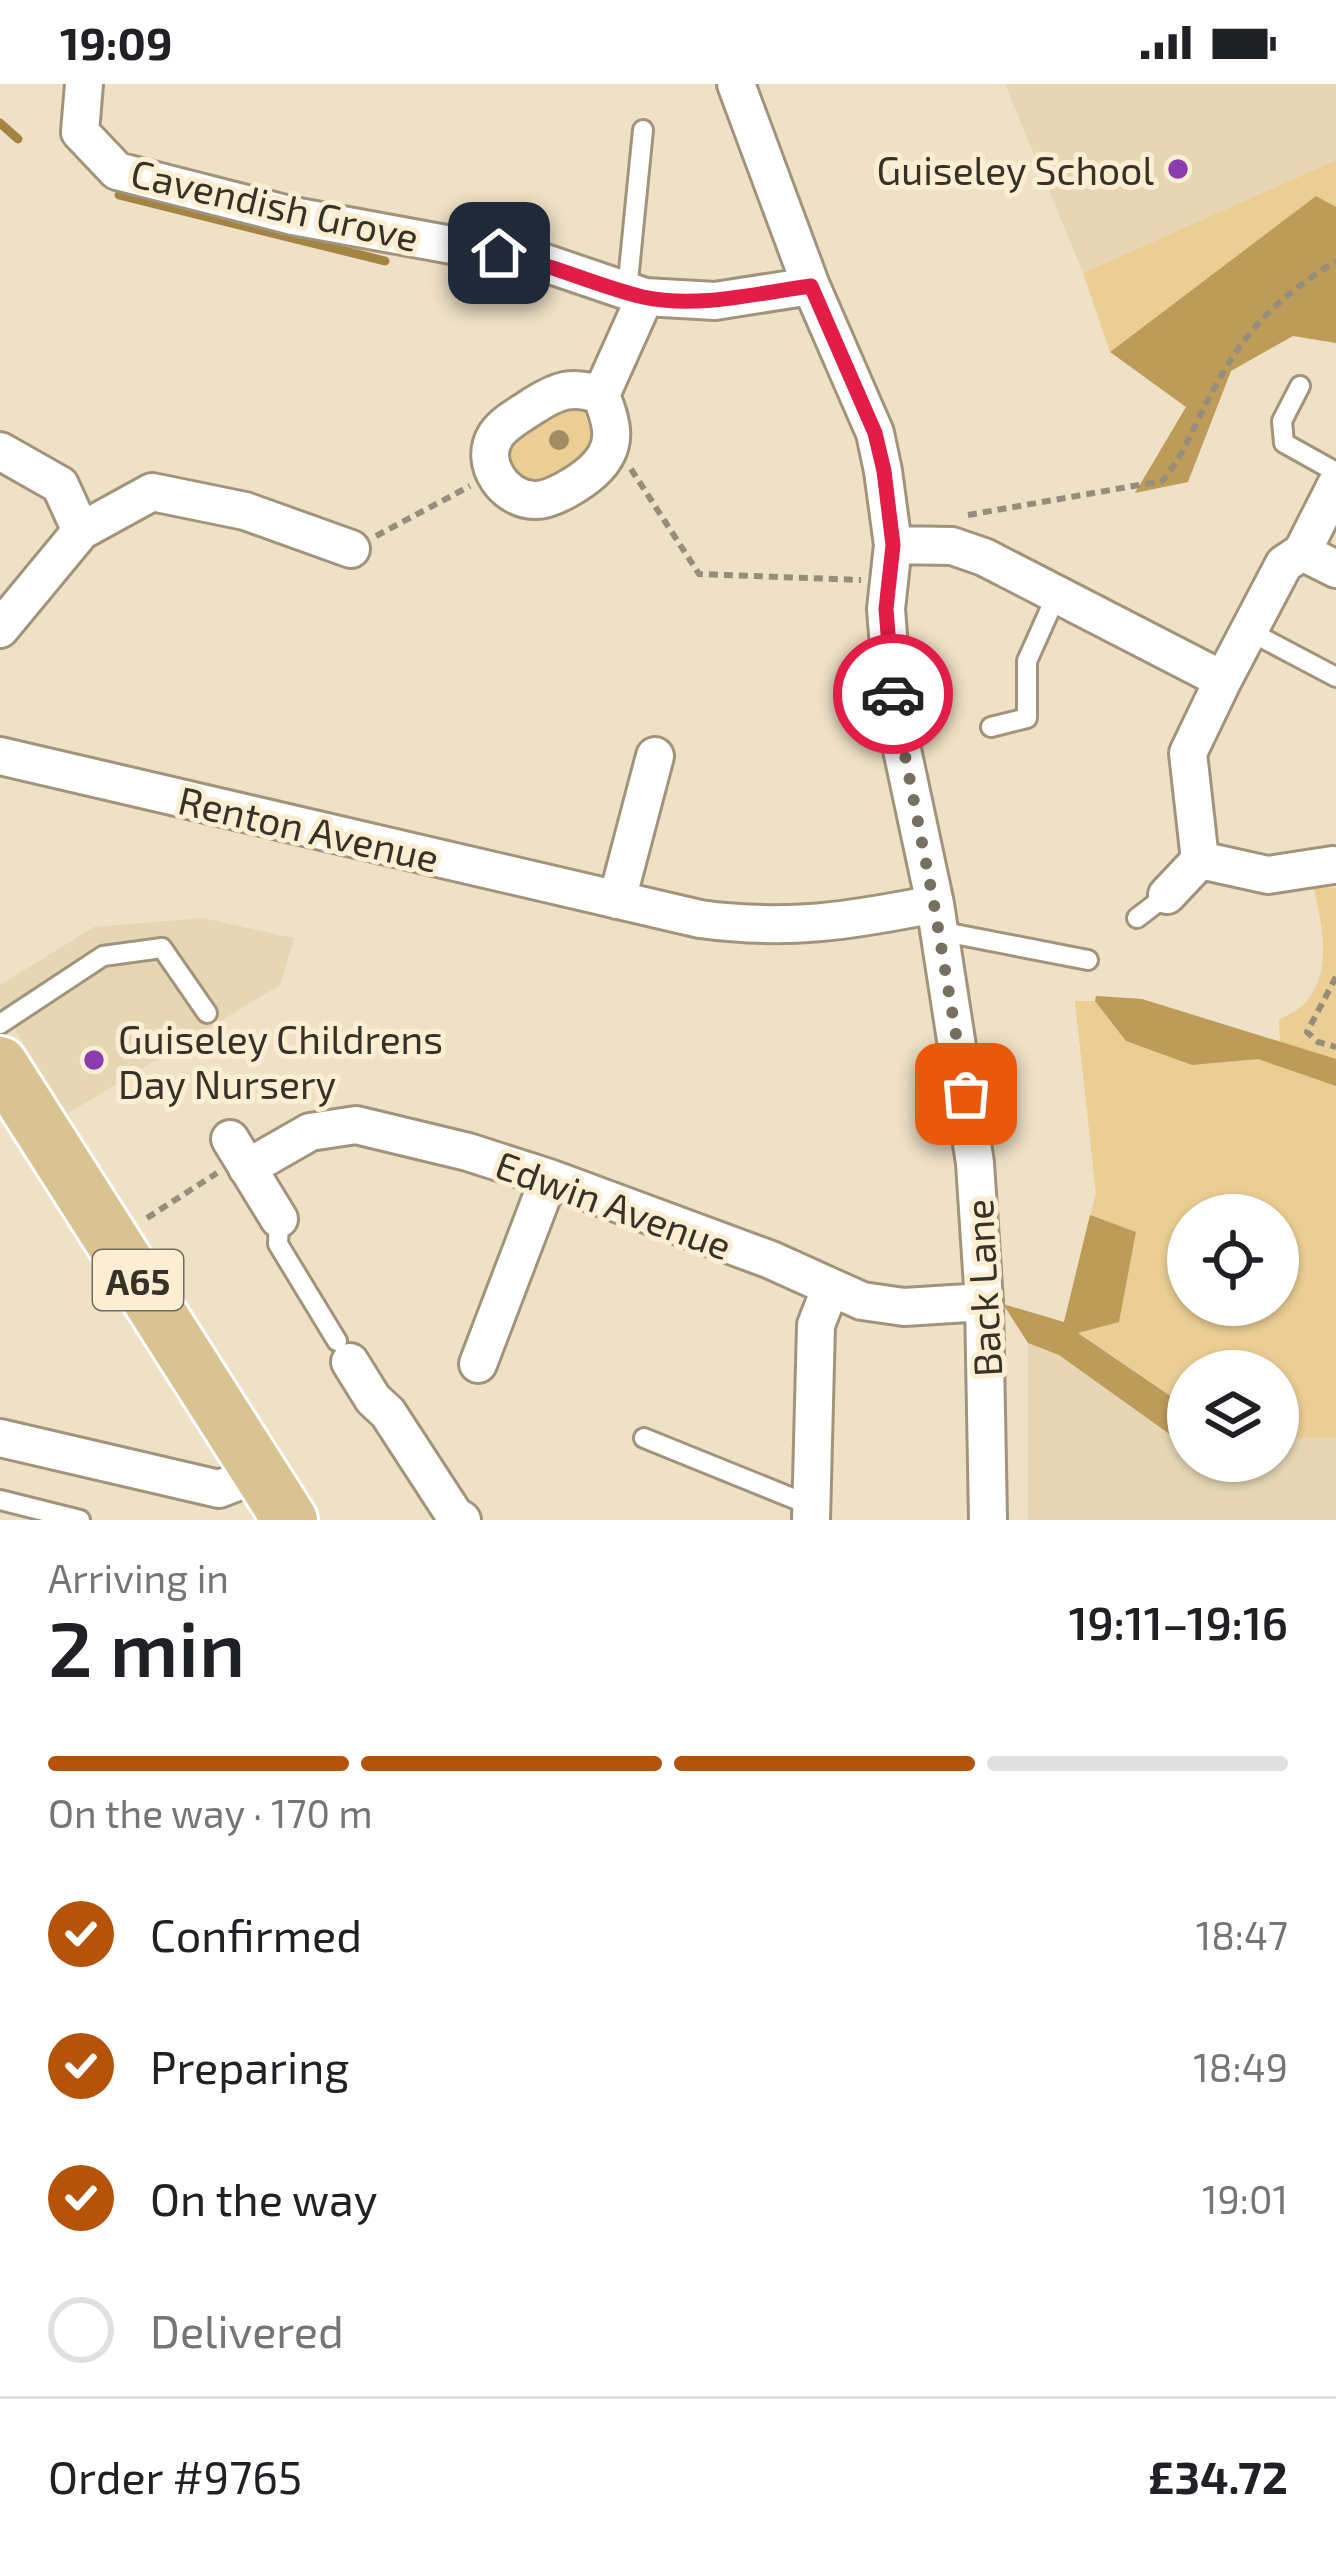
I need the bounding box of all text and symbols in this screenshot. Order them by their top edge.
text: 19:09 [60,15,173,69]
place label: Guiseley School [876,146,1154,193]
street label: Cavendish Grove [127,148,423,260]
marker: Guiseley School [1165,156,1191,182]
pin [448,202,550,304]
icon: home [466,220,532,286]
courier [833,634,953,754]
icon: car [860,661,926,727]
street label: Renton Avenue [174,775,444,881]
place label: Guiseley Childrens Day Nursery [118,1015,443,1107]
pin [915,1043,1017,1145]
marker: Guiseley Childrens Day Nursery [81,1047,107,1073]
icon: bag [933,1061,999,1127]
street label: Edwin Avenue [490,1140,738,1268]
map controls [1167,1194,1299,1482]
button: locate [1167,1194,1299,1326]
street label: Back Lane [954,1198,1010,1378]
road number: A65 [93,1250,183,1310]
button: layers [1167,1350,1299,1482]
text: Arriving in [48,1554,229,1601]
text: 19:11–19:16 [1069,1595,1288,1649]
text: 2 min [48,1599,245,1693]
text: On the way · 170 m [48,1789,373,1836]
icon: check [48,1901,114,1967]
text: Confirmed [150,1907,362,1961]
text: 18:47 [1196,1911,1288,1958]
icon: check [48,2033,114,2099]
text: Preparing [150,2039,349,2093]
text: 18:49 [1193,2043,1288,2090]
icon: check [48,2165,114,2231]
text: On the way [150,2171,377,2225]
text: 19:01 [1202,2175,1288,2222]
text: Delivered [150,2303,344,2357]
text: Order #9765 [48,2449,302,2503]
text: £34.72 [1148,2449,1288,2503]

